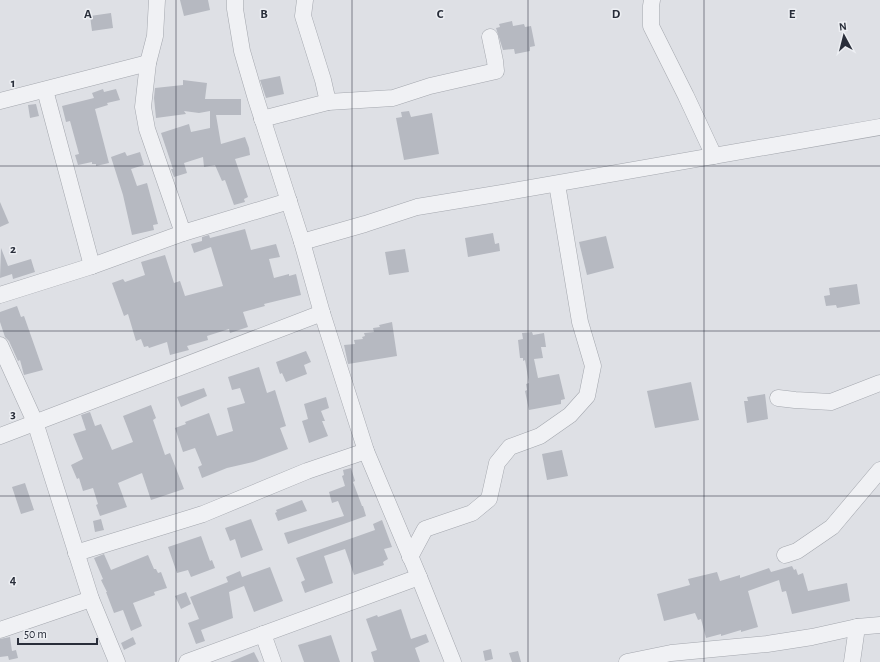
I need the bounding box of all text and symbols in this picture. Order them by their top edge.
text: A [84,8,92,21]
text: B [260,8,268,21]
text: C [437,8,444,21]
text: D [612,8,621,21]
text: E [789,8,796,21]
north arrow [824,16,864,56]
text: N [838,21,847,32]
text: 1 [11,77,15,90]
text: 2 [10,243,16,256]
text: 3 [10,408,16,421]
text: 4 [10,574,17,587]
scale bar [18,620,97,646]
text: 50 m [24,628,47,640]

